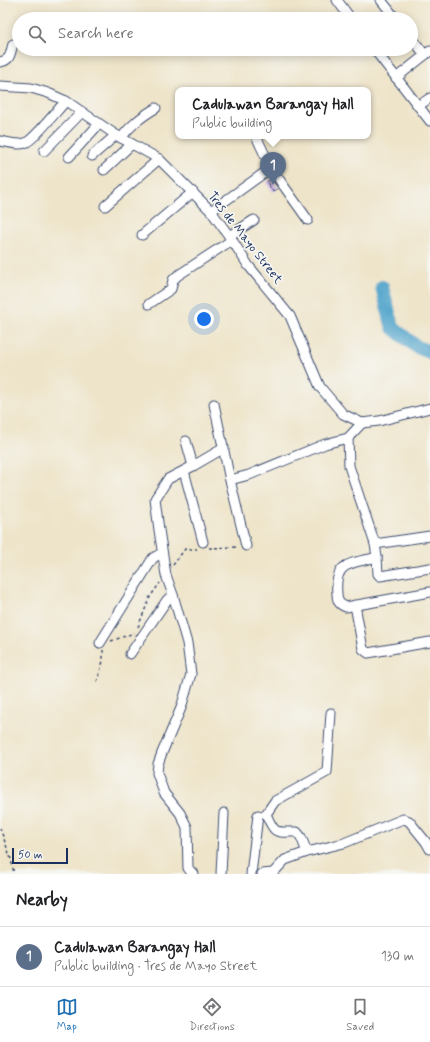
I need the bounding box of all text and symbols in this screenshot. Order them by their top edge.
search box [12,12,418,56]
icon: search [26,23,48,45]
text: Search here [58,24,134,44]
popup [175,87,371,139]
text: Cadulawan Barangay Hall [192,95,354,115]
text: Public building [192,115,272,132]
pin: 1 [260,152,286,185]
street label: Tres de Mayo Street [204,188,287,288]
your location [194,309,214,329]
scale bar [12,846,68,865]
text: 50 m [18,848,43,862]
text: Nearby [16,889,68,911]
text: Cadulawan Barangay Hall [54,938,216,958]
text: 1 [26,948,32,965]
text: 130 m [381,948,414,965]
text: Public building · Tres de Mayo Street [54,958,257,975]
tab: Map [56,996,78,1034]
tab: Directions [189,996,235,1034]
tab: Saved [346,996,374,1034]

